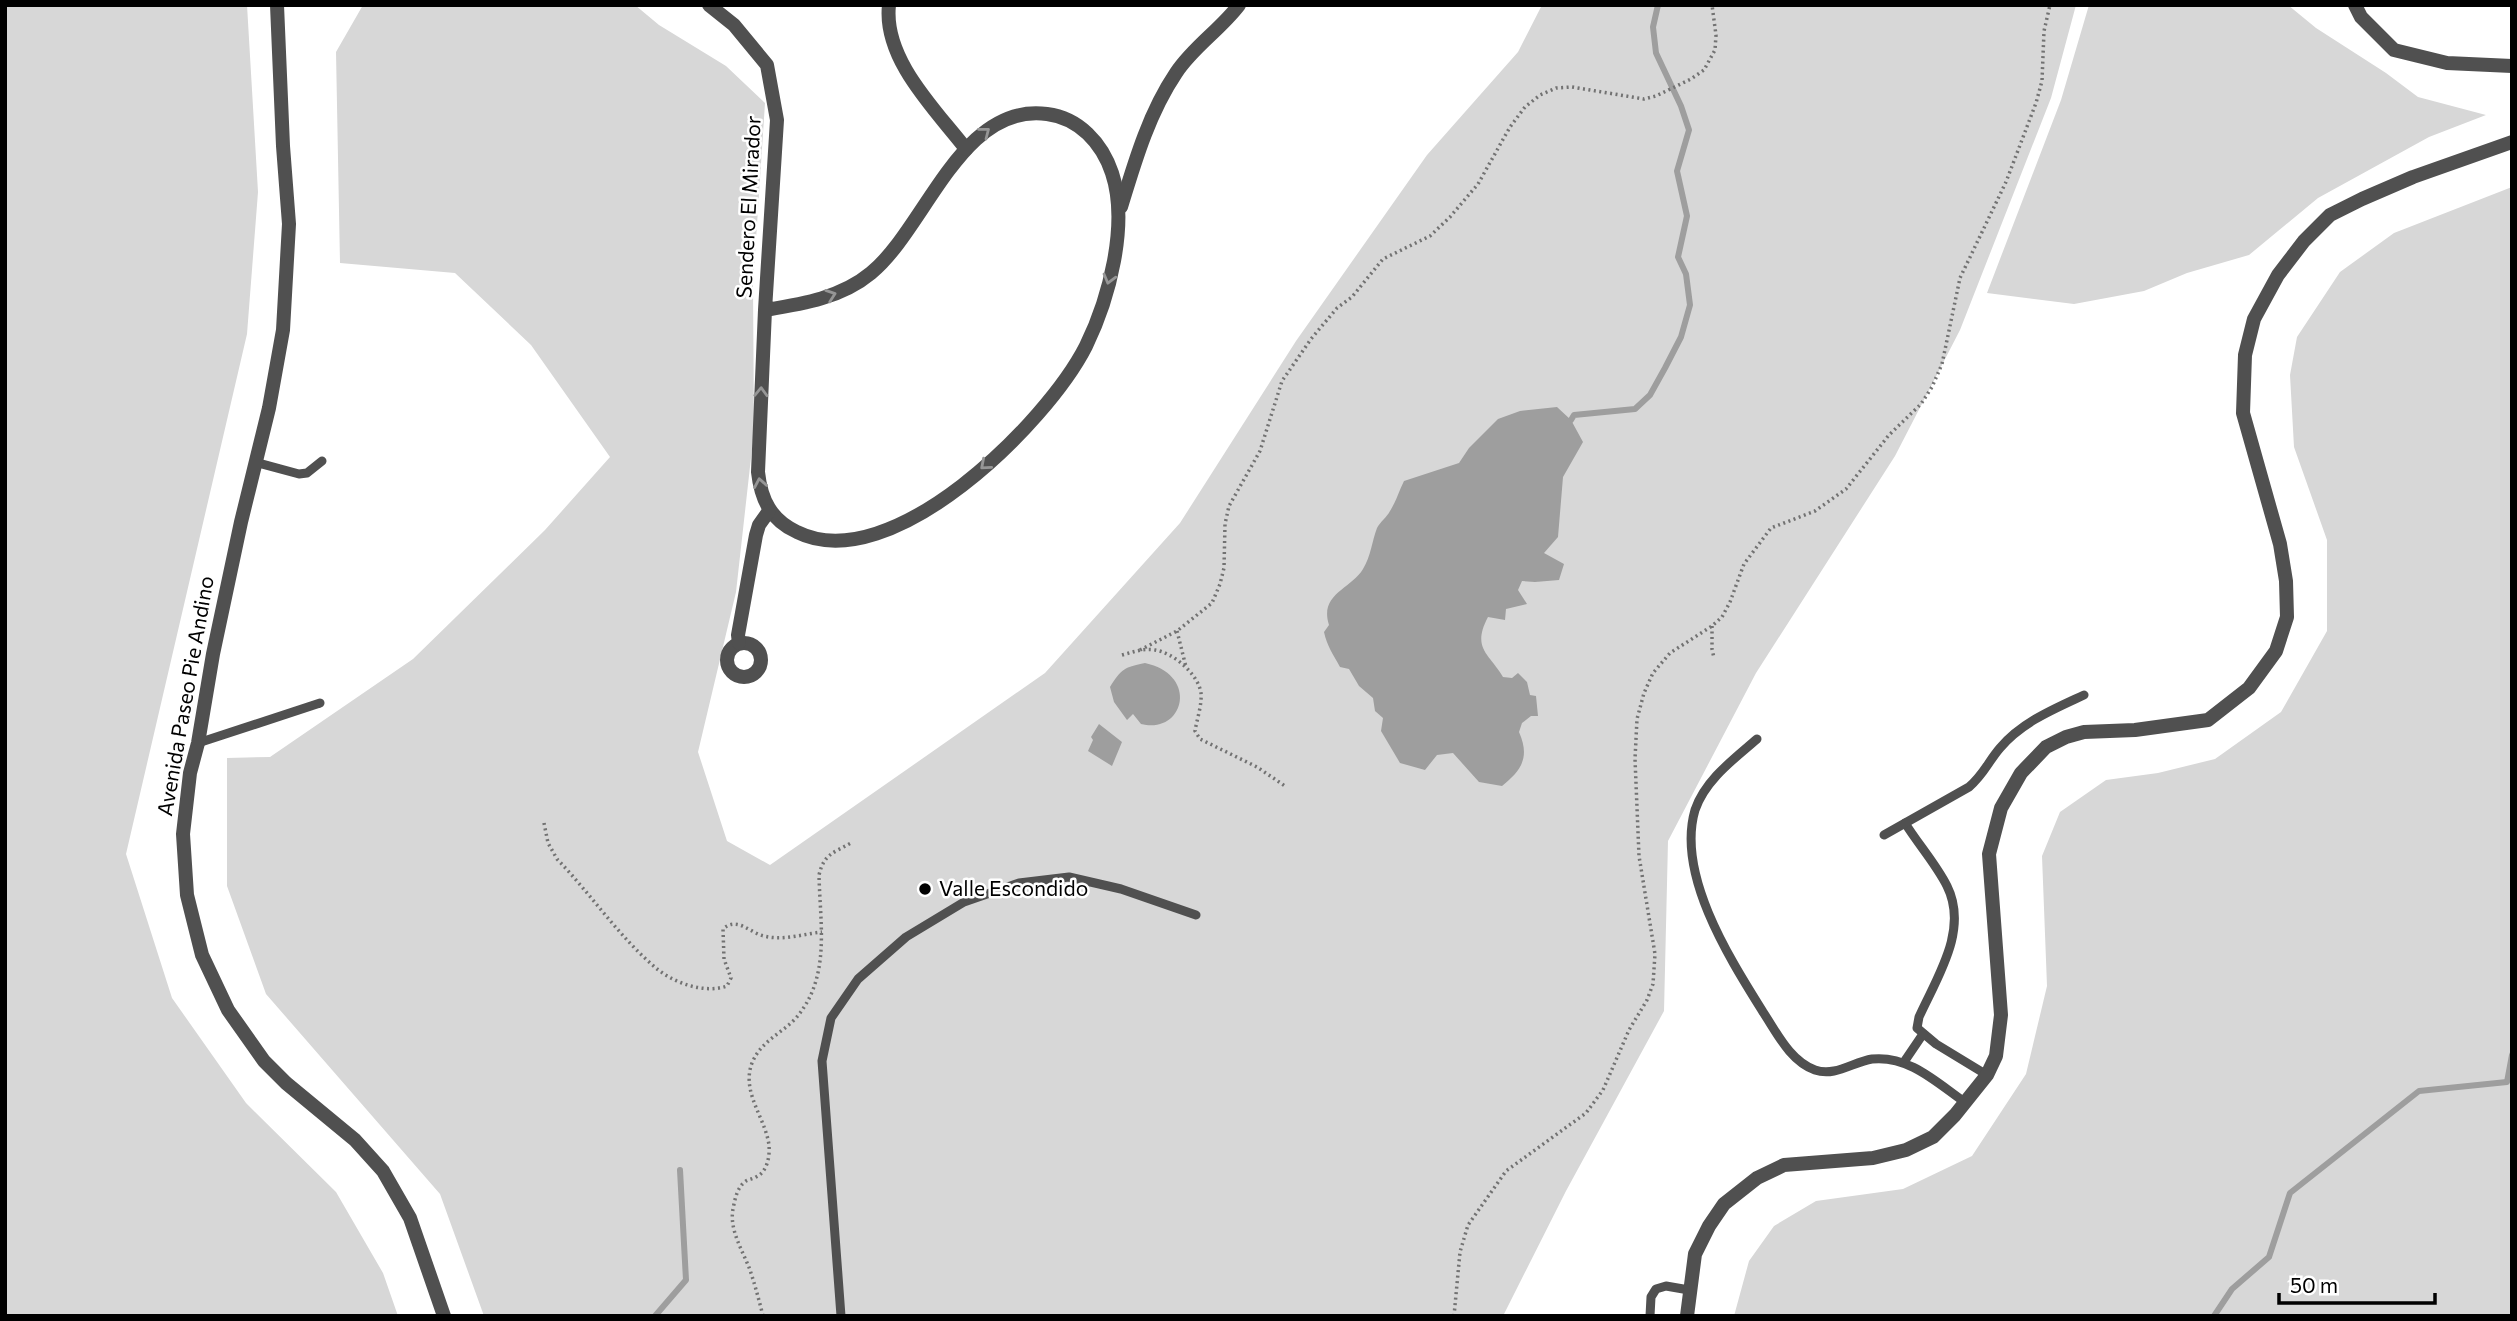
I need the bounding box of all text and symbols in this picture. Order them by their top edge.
street label: Sendero El Mirador [730,115,765,299]
one-way arrow [977,128,989,141]
one-way arrow [1102,273,1117,285]
one-way arrow [824,289,837,303]
one-way arrow [754,386,769,397]
one-way arrow [980,457,993,469]
one-way arrow [753,477,768,489]
street label: Avenida Paseo Pie Andino [151,574,218,818]
place label: Valle Escondido [939,875,1088,900]
marker: Valle Escondido [917,881,933,897]
scale bar [2279,1262,2435,1306]
text: 50 m [2290,1272,2338,1297]

